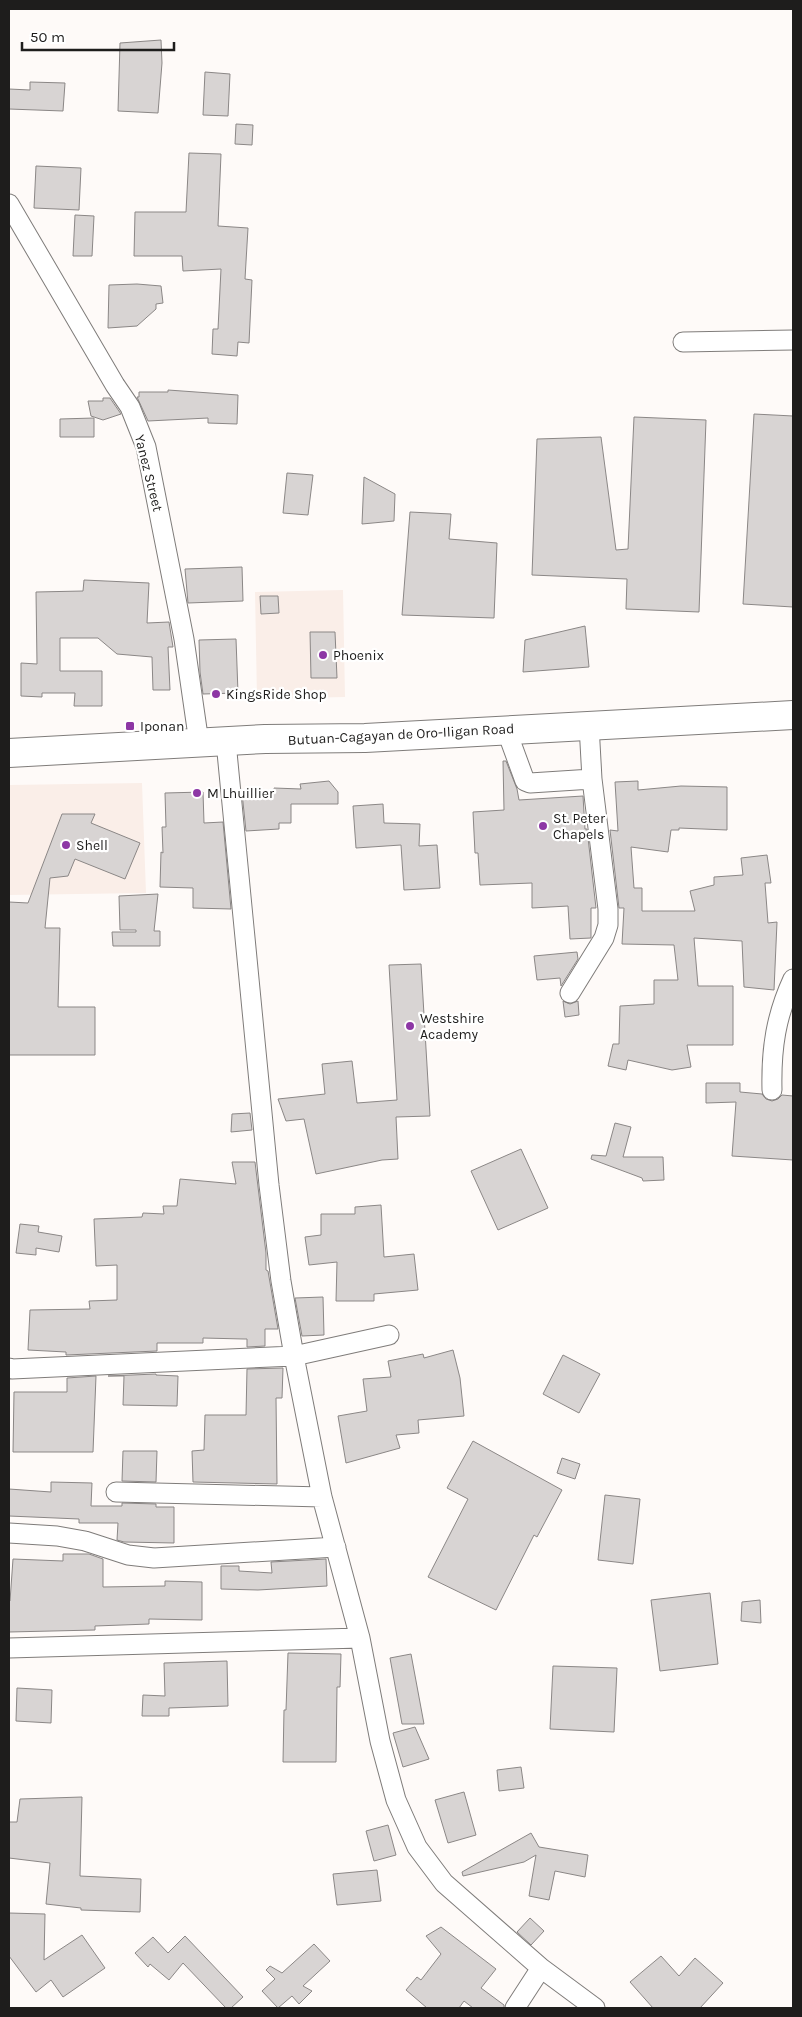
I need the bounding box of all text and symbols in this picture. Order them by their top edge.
scale bar [22,20,175,52]
text: 50 m [30,28,65,46]
street label: Yanez Street [131,433,166,513]
place label: Phoenix [333,647,384,664]
marker: Phoenix [317,649,329,661]
place label: KingsRide Shop [226,686,327,703]
marker: KingsRide Shop [210,688,222,700]
place label: Iponan [140,718,184,735]
marker: Iponan [124,720,136,732]
street label: Butuan-Cagayan de Oro-Iligan Road [287,720,515,749]
place label: M Lhuillier [207,785,275,802]
marker: M Lhuillier [191,787,203,799]
place label: St. Peter Chapels [553,810,606,843]
marker: St. Peter Chapels [537,820,549,832]
place label: Shell [76,837,108,854]
marker: Shell [60,839,72,851]
place label: Westshire Academy [420,1010,484,1043]
marker: Westshire Academy [404,1020,416,1032]

